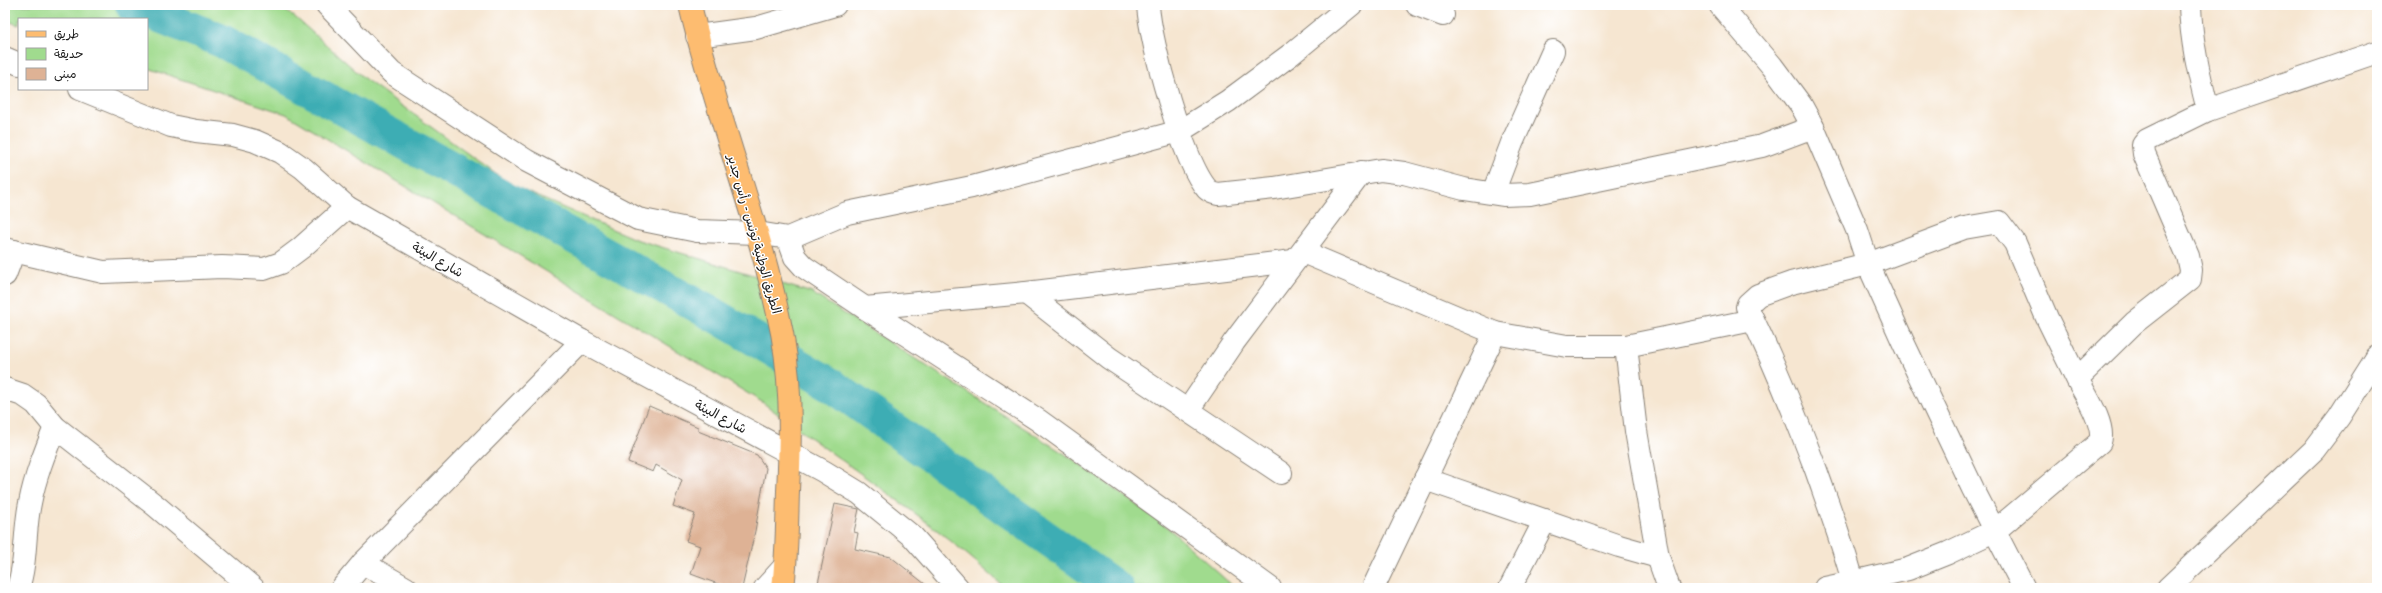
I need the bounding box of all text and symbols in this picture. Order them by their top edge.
legend [18,18,148,90]
text: طريق [54,27,79,44]
text: حديقة [54,47,83,64]
text: مبنى [54,67,77,84]
street label: الطريق الوطنية تونس - رأس جدير [720,152,784,317]
street label: شارع البيئة [408,239,466,284]
street label: شارع البيئة [690,397,749,440]

